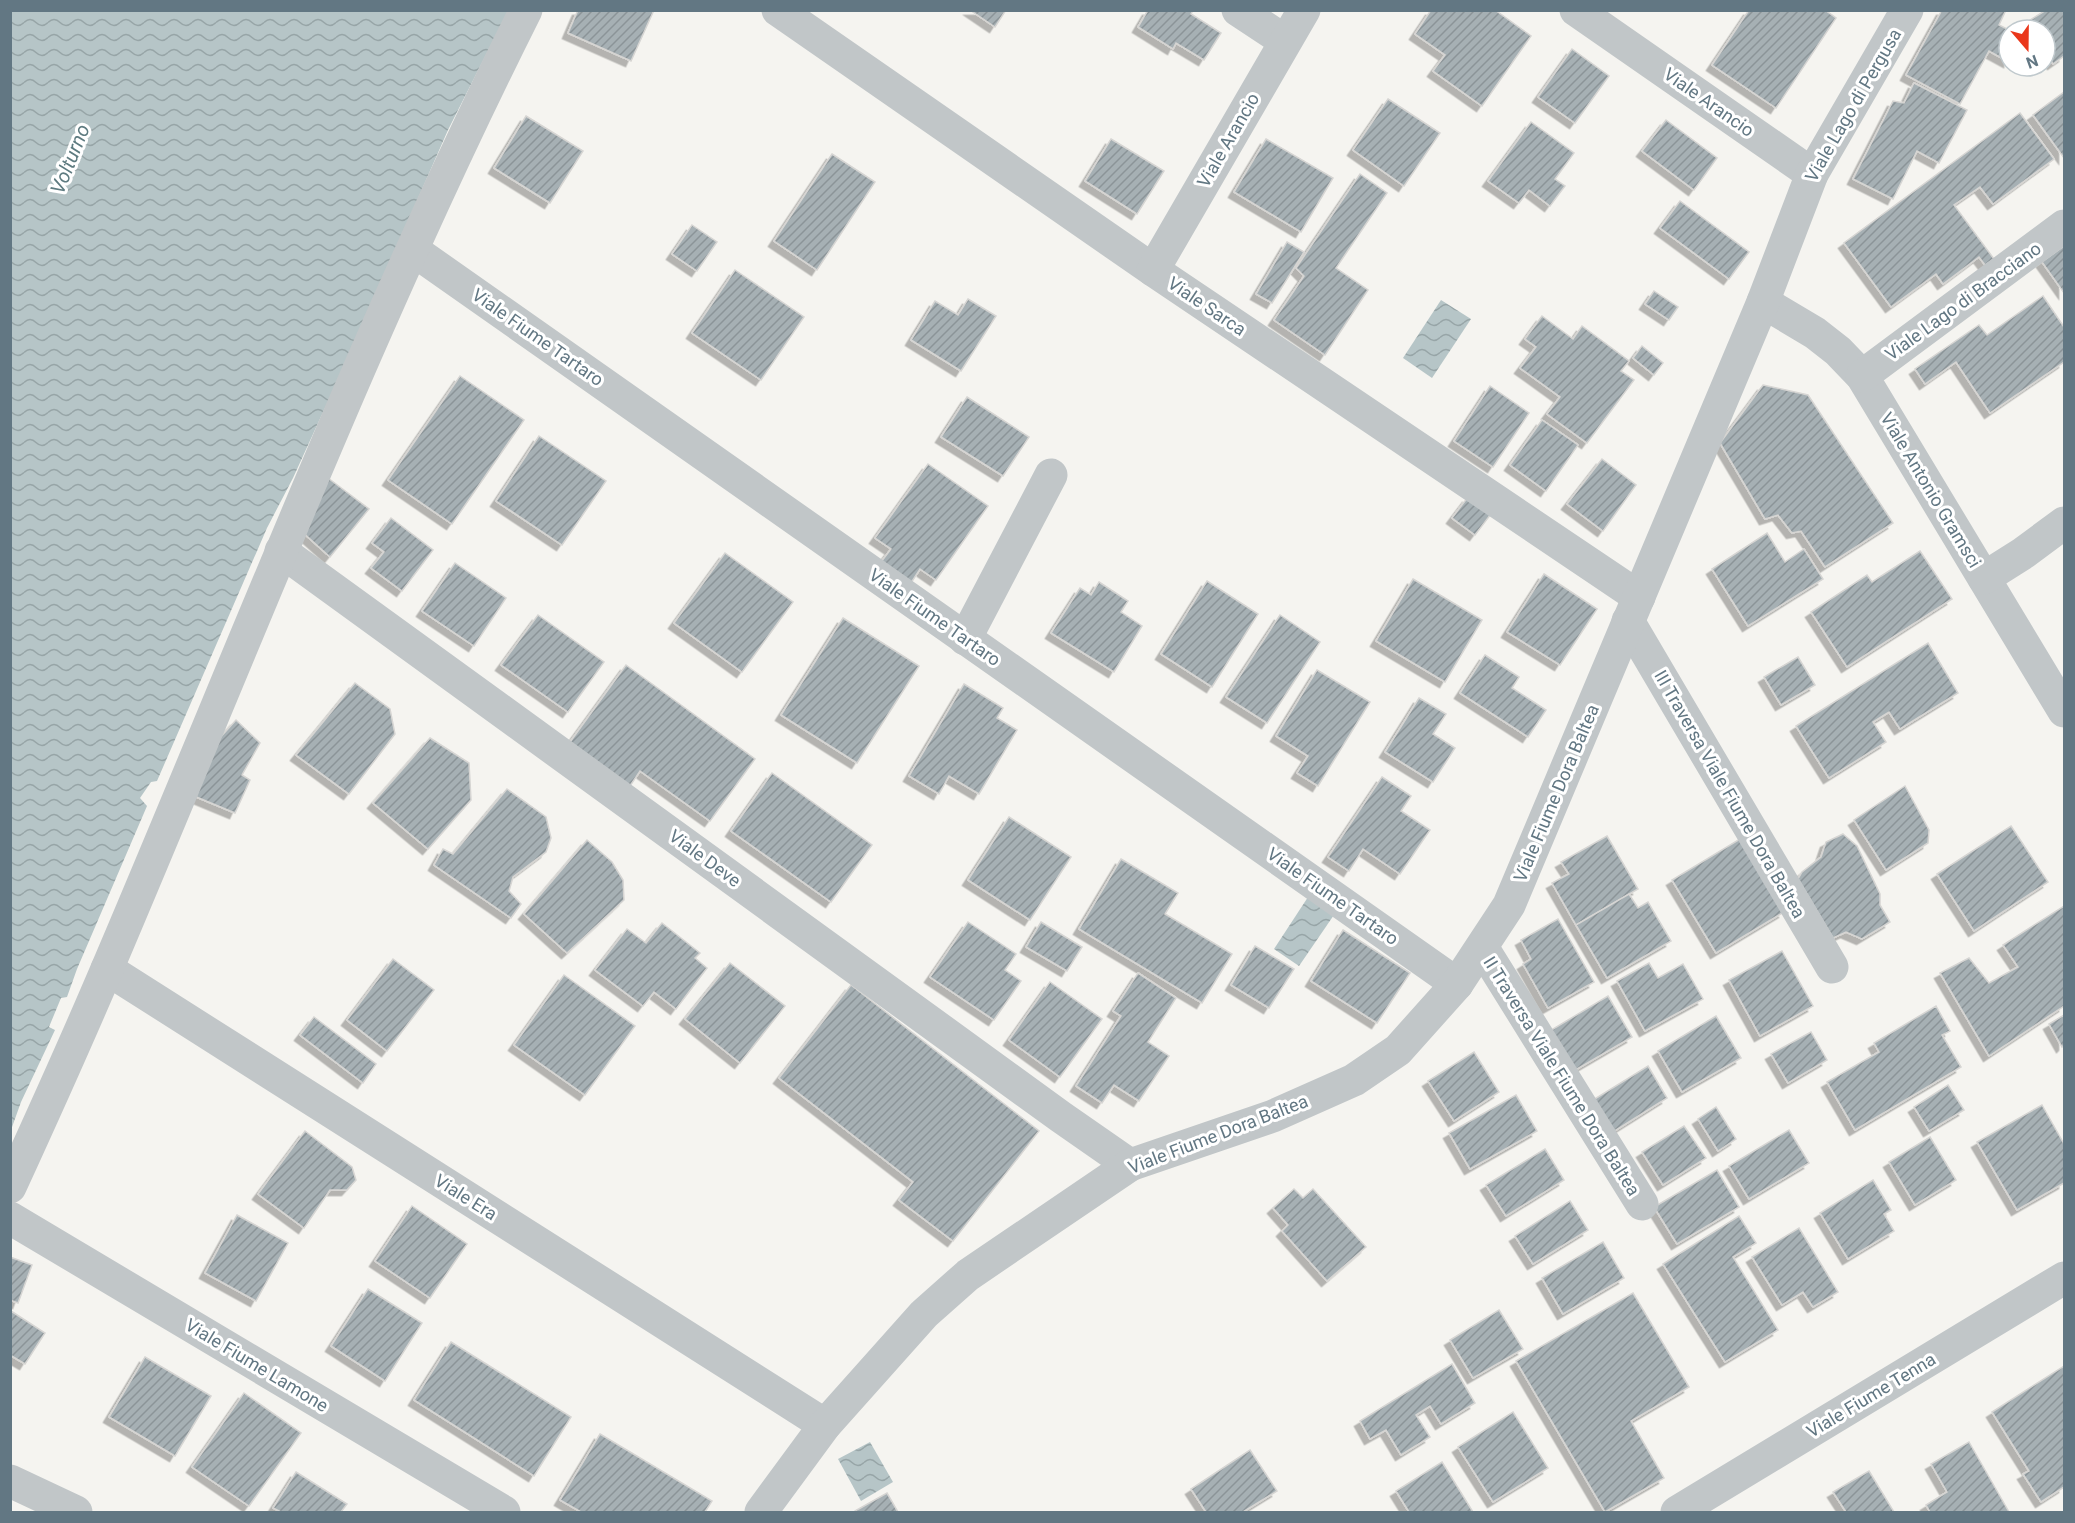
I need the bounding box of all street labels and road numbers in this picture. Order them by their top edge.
street label: Viale Lago di Pergusa [1801,25,1905,185]
street label: Viale Arancio [1660,63,1758,141]
street label: Viale Arancio [1193,89,1263,191]
street label: Viale Lago di Bracciano [1881,237,2045,365]
street label: Viale Sarca [1164,272,1250,340]
street label: Viale Fiume Tartaro [468,284,608,390]
street label: Viale Antonio Gramsci [1876,409,1986,571]
street label: Viale Fiume Tartaro [865,564,1005,670]
street label: III Traversa Viale Fiume Dora Baltea [1650,666,1810,922]
street label: Viale Fiume Dora Baltea [1509,701,1603,885]
street label: Viale Deve [665,825,745,891]
street label: Viale Fiume Tartaro [1263,843,1403,949]
street label: II Traversa Viale Fiume Dora Baltea [1479,953,1645,1199]
street label: Viale Fiume Dora Baltea [1125,1090,1311,1178]
street label: Viale Era [431,1170,501,1224]
street label: Viale Fiume Lamone [182,1314,332,1416]
street label: Viale Fiume Tenna [1803,1348,1939,1442]

